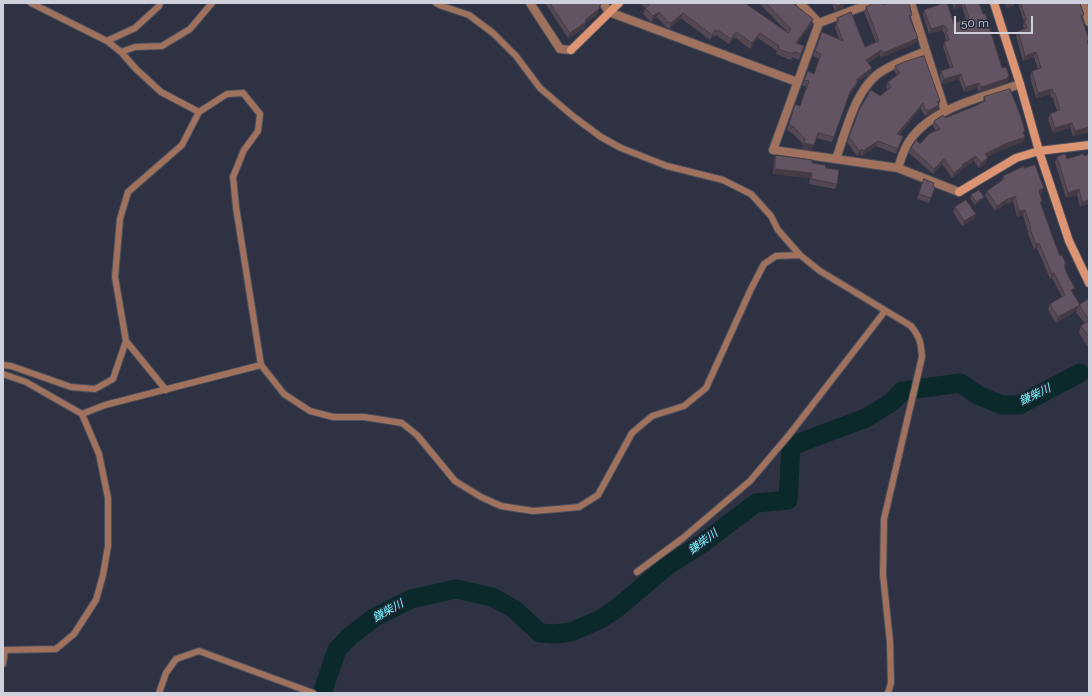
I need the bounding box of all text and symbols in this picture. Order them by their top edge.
scale bar [956,8,1035,34]
text: 50 m [961,16,989,30]
water label: 鎌柴川 [1017,382,1053,408]
water label: 鎌柴川 [686,527,720,557]
water label: 鎌柴川 [370,597,406,625]

